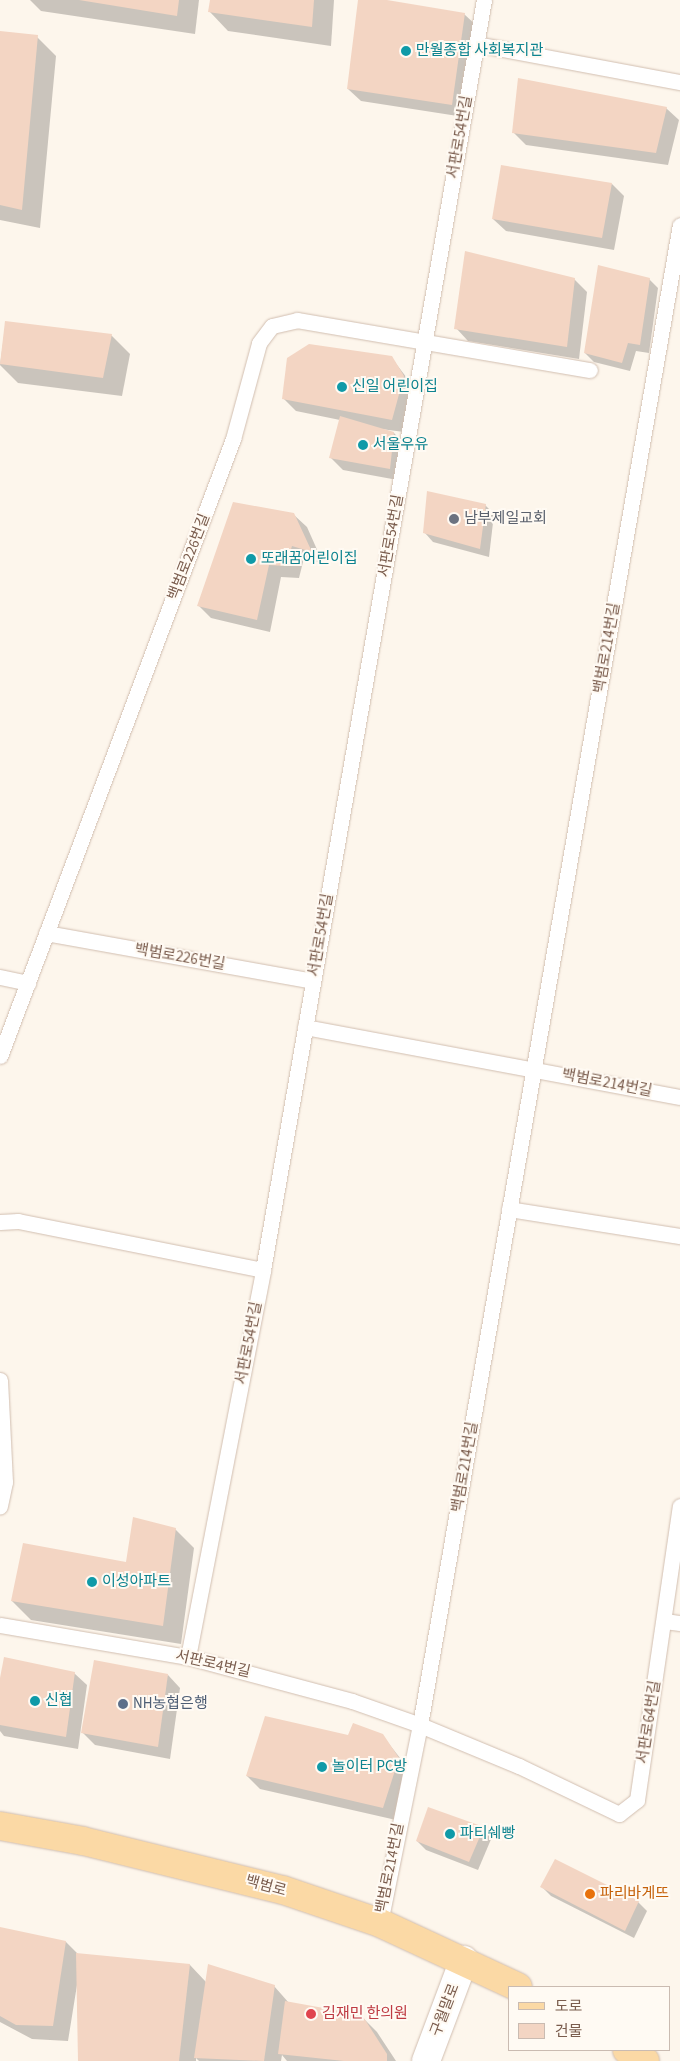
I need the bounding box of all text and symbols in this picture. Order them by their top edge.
place label: 만월종합 사회복지관 [416,42,543,60]
marker: 만월종합 사회복지관 [400,45,412,57]
street label: 서판로54번길 [444,94,476,180]
place label: 신일 어린이집 [352,378,438,396]
marker: 신일 어린이집 [336,381,348,393]
place label: 서울우유 [373,436,428,454]
marker: 서울우유 [357,439,369,451]
street label: 서판로54번길 [375,493,407,579]
place label: 남부제일교회 [464,510,547,528]
street label: 백범로226번길 [164,511,214,603]
marker: 남부제일교회 [448,513,460,525]
place label: 또래꿈어린이집 [261,550,358,568]
marker: 또래꿈어린이집 [245,553,257,565]
street label: 백범로214번길 [590,601,624,695]
street label: 서판로54번길 [305,892,337,978]
street label: 백범로226번길 [133,940,227,974]
street label: 백범로214번길 [560,1065,654,1101]
street label: 서판로54번길 [232,1300,266,1386]
street label: 백범로214번길 [448,1420,482,1514]
place label: 이성아파트 [102,1573,171,1591]
marker: 이성아파트 [86,1576,98,1588]
street label: 서판로4번길 [174,1647,252,1681]
street label: 서판로64번길 [634,1679,664,1765]
place label: 신협 [45,1692,73,1710]
marker: 신협 [29,1695,41,1707]
place label: NH농협은행 [133,1695,208,1713]
marker: NH농협은행 [117,1698,129,1710]
place label: 놀이터 PC방 [332,1758,407,1776]
marker: 놀이터 PC방 [316,1761,328,1773]
street label: 백범로214번길 [372,1821,408,1915]
place label: 파티쉐빵 [460,1825,515,1843]
marker: 파티쉐빵 [444,1828,456,1840]
street label: 백범로 [244,1872,288,1900]
place label: 파리바게뜨 [600,1885,669,1903]
marker: 파리바게뜨 [584,1888,596,1900]
street label: 구월말로 [427,1981,463,2039]
legend [508,1986,670,2051]
text: 도로 [555,1996,583,2017]
place label: 김재민 한의원 [322,2005,408,2023]
marker: 김재민 한의원 [304,2007,318,2021]
text: 건물 [555,2021,583,2042]

